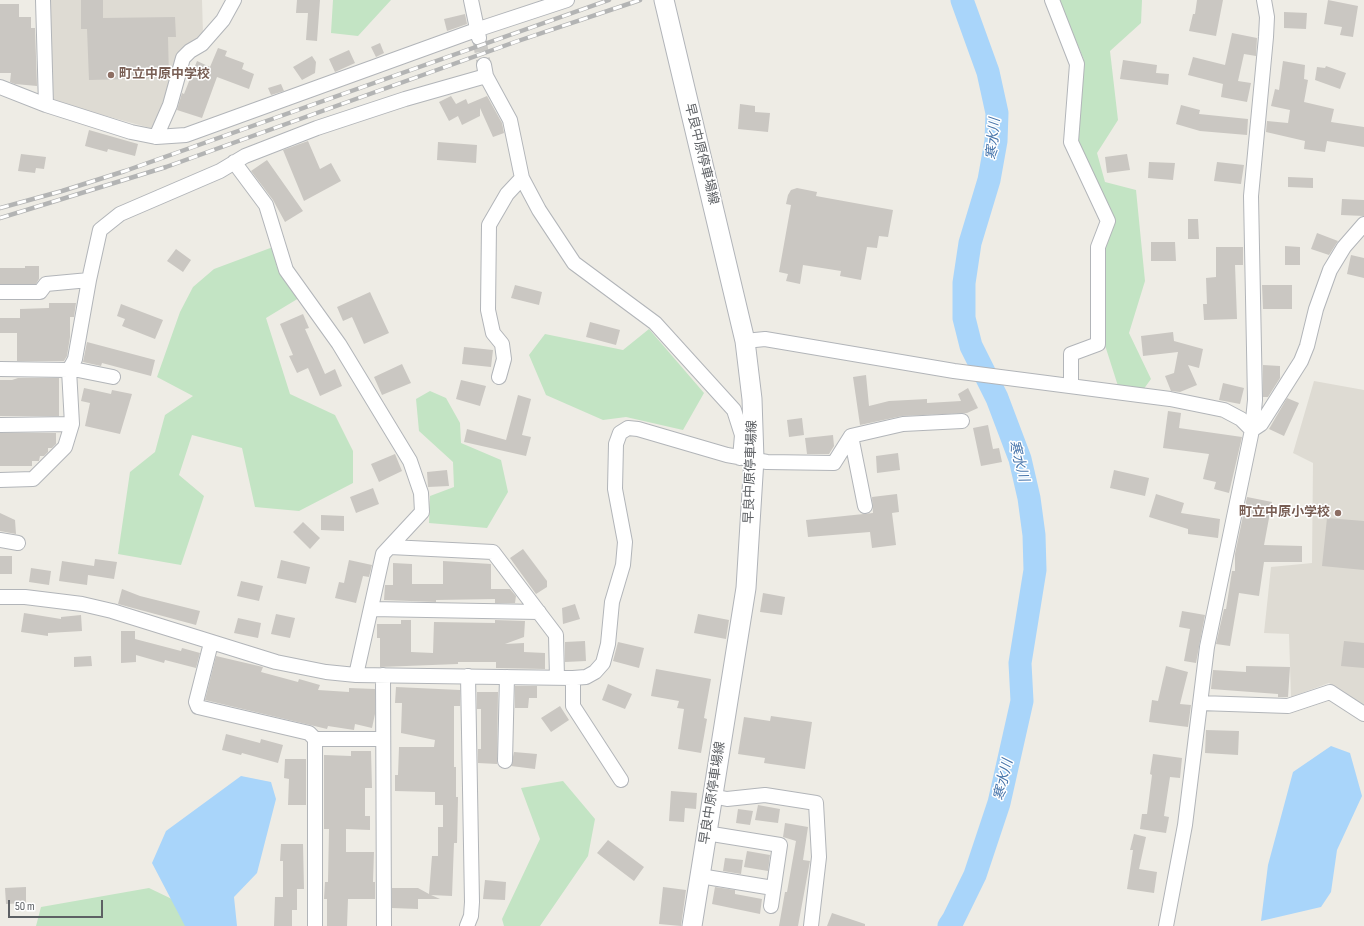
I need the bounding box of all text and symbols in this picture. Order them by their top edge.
place label: 町立中原中学校 [119,67,210,83]
marker: 町立中原中学校 [106,70,116,80]
street label: 早良中原停車場線 [681,102,721,206]
water label: 寒水川 [984,117,1004,161]
street label: 早良中原停車場線 [741,420,761,524]
water label: 寒水川 [1004,439,1032,483]
place label: 町立中原小学校 [1239,505,1330,521]
marker: 町立中原小学校 [1333,508,1343,518]
street label: 早良中原停車場線 [697,740,729,846]
water label: 寒水川 [991,758,1017,802]
scale bar [10,892,105,918]
text: 50 m [15,899,35,914]

